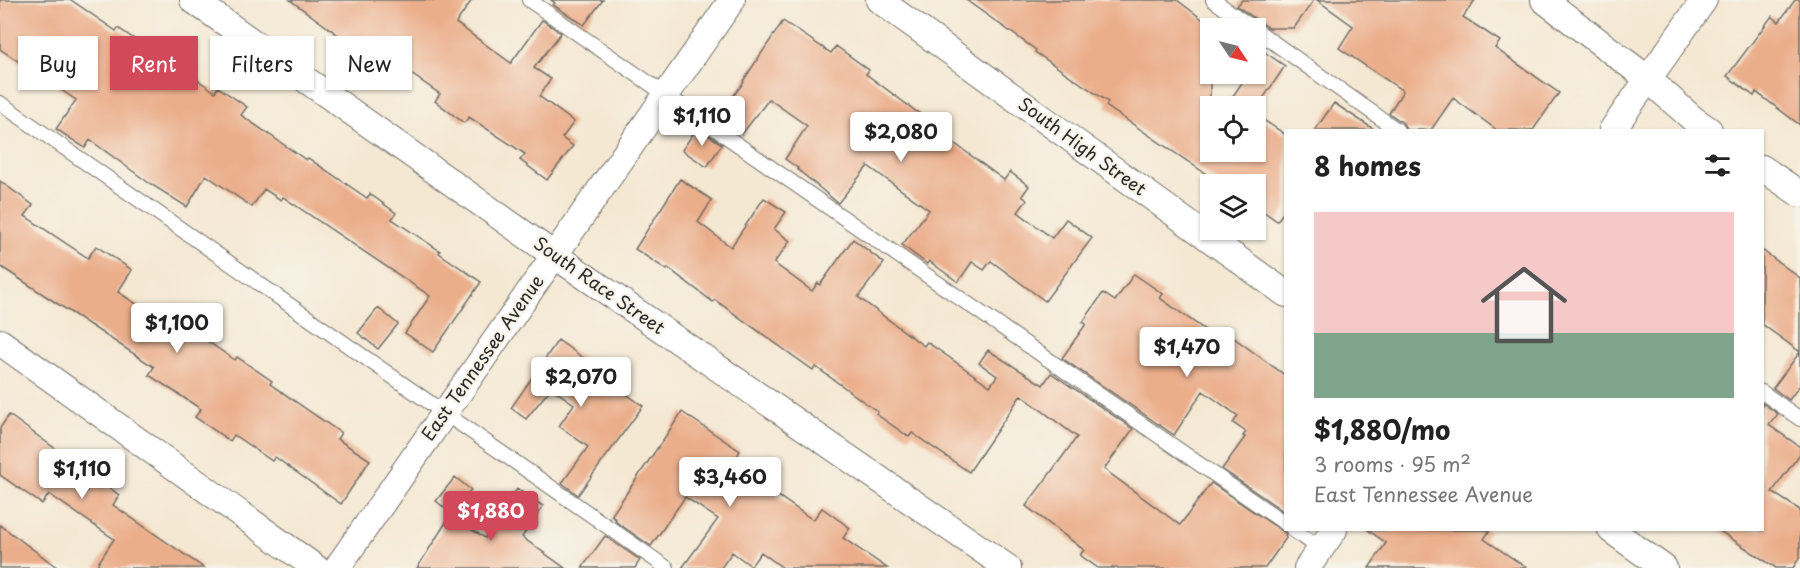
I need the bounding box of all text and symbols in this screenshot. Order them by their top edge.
north arrow [1200,18,1266,84]
map controls [1200,18,1266,240]
chip: Buy [18,36,98,90]
chip: Rent [110,36,198,90]
chip: Filters [210,36,314,90]
chip: New [326,36,412,90]
street label: South High Street [1013,90,1153,202]
pin: $1,110 [653,96,751,147]
button: locate [1200,96,1266,162]
text: $1,110 [673,100,731,130]
pin: $2,080 [852,112,950,163]
text: $2,080 [864,116,938,146]
text: 8 homes [1314,146,1421,185]
icon: filters [1701,149,1734,182]
button: layers [1200,174,1266,240]
street label: South Race Street [529,229,671,340]
icon: home [1470,251,1578,359]
street label: East Tennessee Avenue [414,268,550,446]
pin: $1,100 [128,303,226,354]
text: $1,100 [145,307,209,337]
pin: $1,470 [1138,327,1236,378]
text: $1,470 [1154,331,1220,361]
pin: $2,070 [532,357,630,408]
text: $2,070 [545,361,617,391]
text: $1,880/mo [1314,410,1450,449]
pin: $1,110 [33,449,131,500]
text: 3 rooms · 95 m² [1314,449,1471,479]
text: $1,110 [53,453,111,483]
pin: $3,460 [681,457,779,508]
text: $3,460 [693,461,767,491]
text: East Tennessee Avenue [1314,479,1533,509]
pin: $1,880 [442,491,540,542]
text: $1,880 [457,495,525,525]

